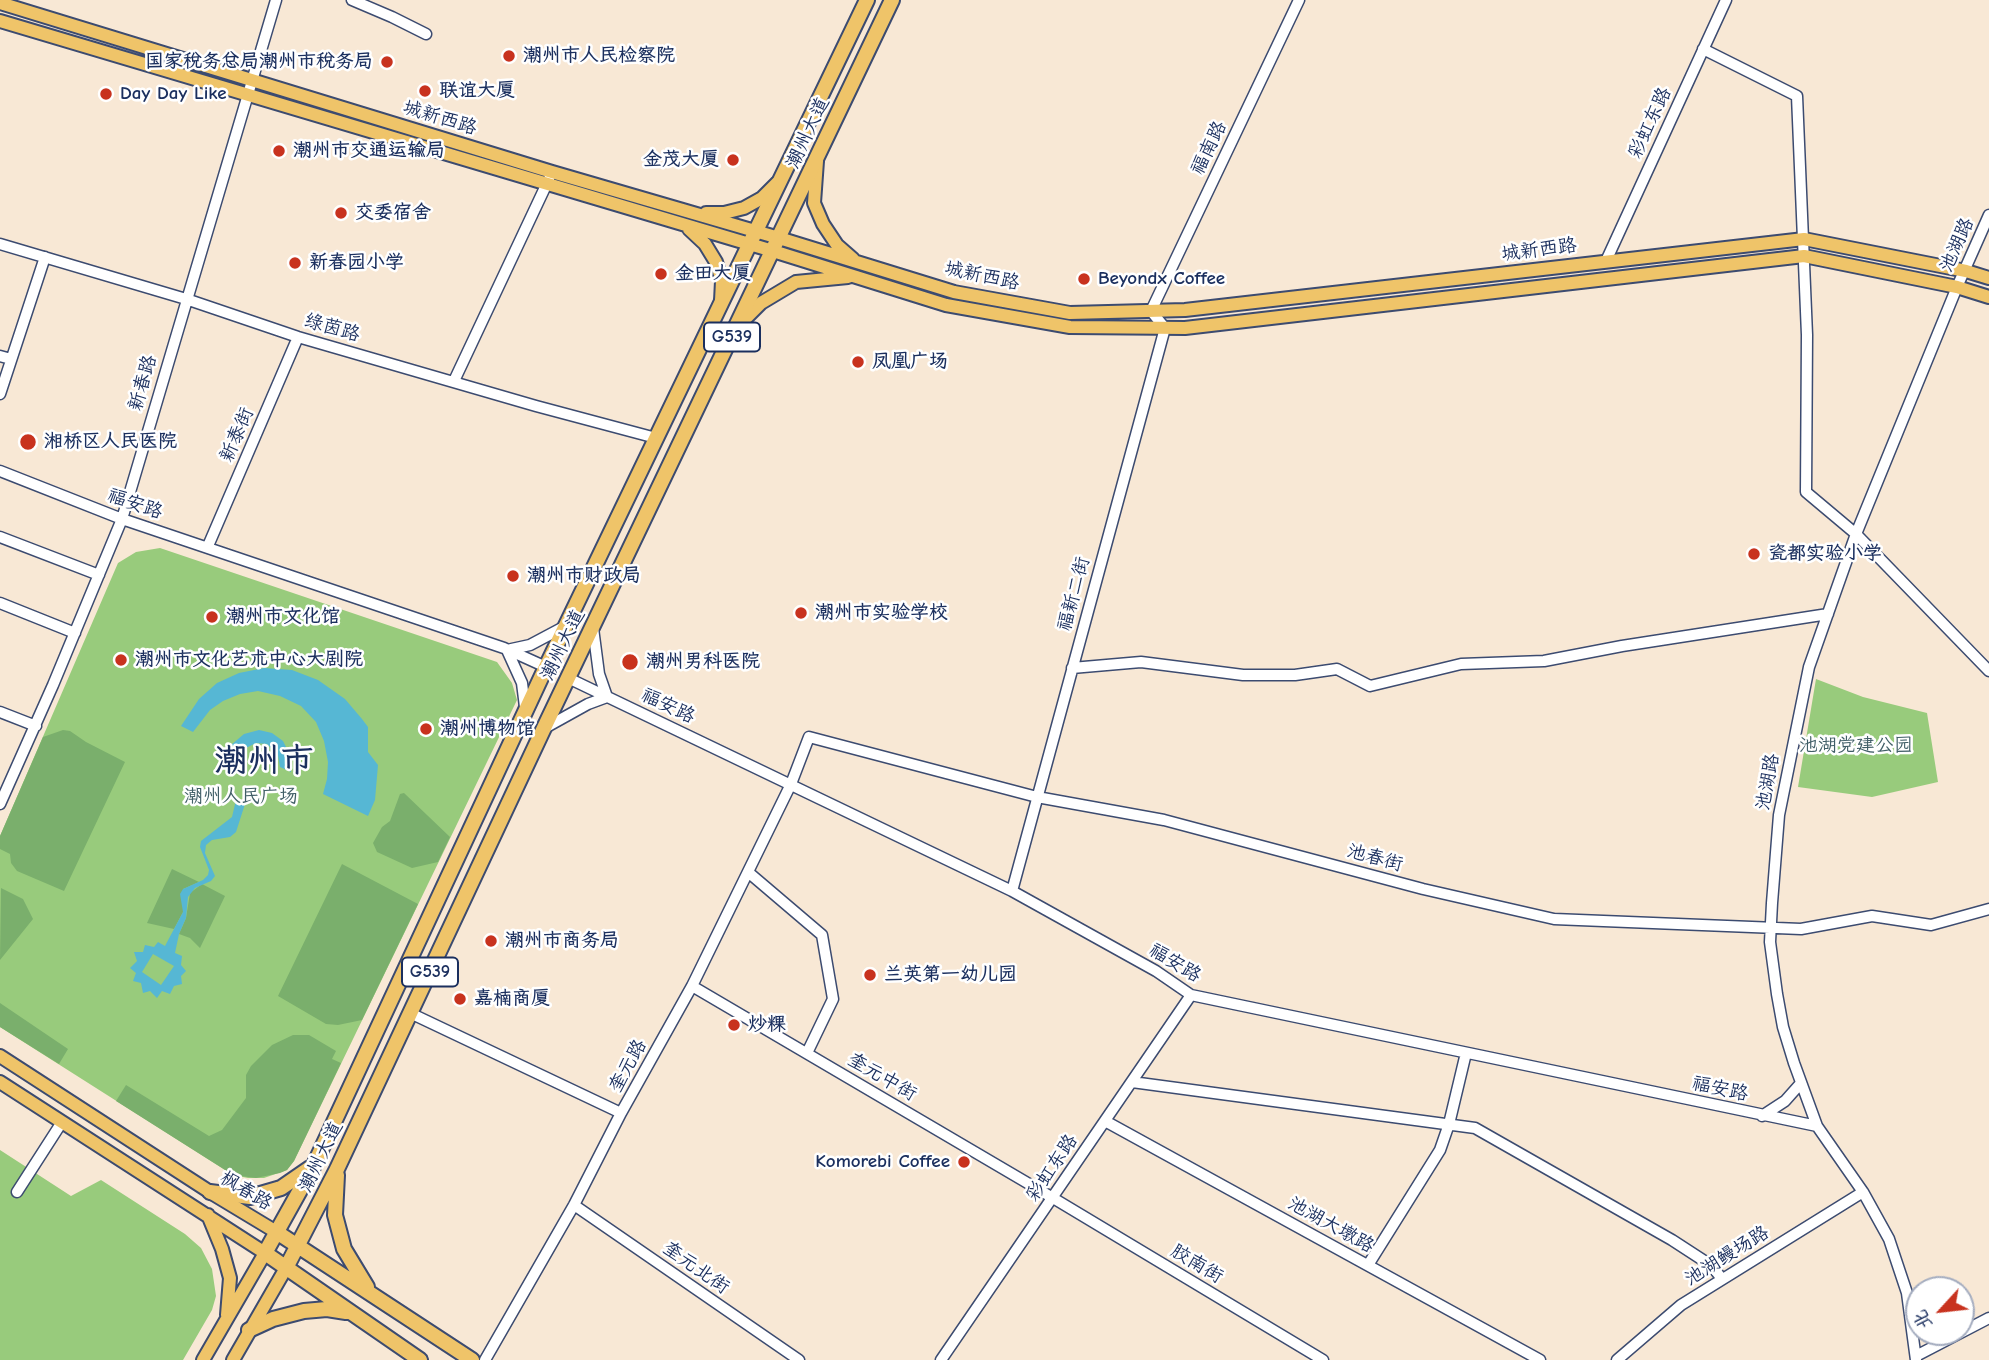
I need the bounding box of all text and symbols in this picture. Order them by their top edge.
place label: 潮州市人民检察院 [523,45,675,67]
marker: 潮州市人民检察院 [501,48,517,64]
place label: 国家税务总局潮州市税务局 [145,51,373,73]
marker: 国家税务总局潮州市税务局 [379,54,395,70]
place label: 联谊大厦 [439,80,515,102]
place label: Day Day Like [120,83,227,105]
marker: 联谊大厦 [417,83,433,99]
street label: 彩虹东路 [1624,84,1676,162]
marker: Day Day Like [98,86,114,102]
street label: 潮州大道 [782,94,834,172]
street label: 城新西路 [400,96,480,140]
street label: 福南路 [1186,117,1232,179]
place label: 潮州市交通运输局 [293,140,445,162]
marker: 潮州市交通运输局 [271,143,287,159]
place label: 金茂大厦 [643,149,719,171]
marker: 金茂大厦 [725,152,741,168]
place label: 交委宿舍 [355,202,431,224]
marker: 交委宿舍 [333,205,349,221]
street label: 池湖路 [1935,214,1979,276]
street label: 城新西路 [1500,234,1578,266]
place label: 新春园小学 [309,252,404,274]
marker: 新春园小学 [287,255,303,271]
street label: 城新西路 [942,257,1022,295]
place label: 金田大厦 [675,263,751,285]
marker: 金田大厦 [653,266,669,282]
place label: Beyondx Coffee [1098,268,1225,290]
marker: Beyondx Coffee [1076,271,1092,287]
street label: 绿茵路 [301,309,363,347]
road number: G539 [704,323,760,352]
place label: 凤凰广场 [872,351,948,373]
street label: 新春路 [124,352,162,414]
marker: 凤凰广场 [850,354,866,370]
street label: 新泰街 [215,404,259,466]
place label: 湘桥区人民医院 [44,431,177,453]
marker: 湘桥区人民医院 [18,432,38,452]
street label: 福安路 [104,484,166,524]
place label: 瓷都实验小学 [1768,543,1882,565]
marker: 瓷都实验小学 [1746,546,1762,562]
street label: 福新二街 [1053,554,1095,634]
place label: 潮州市财政局 [527,565,641,587]
marker: 潮州市财政局 [505,568,521,584]
place label: 潮州市实验学校 [815,602,948,624]
marker: 潮州市实验学校 [793,605,809,621]
place label: 潮州市文化馆 [226,606,340,628]
street label: 潮州大道 [536,606,590,684]
marker: 潮州市文化馆 [204,609,220,625]
place label: 潮州市文化艺术中心大剧院 [135,649,363,671]
place label: 潮州男科医院 [646,651,760,673]
marker: 潮州市文化艺术中心大剧院 [113,652,129,668]
marker: 潮州男科医院 [620,652,640,672]
street label: 福安路 [637,684,699,728]
place label: 潮州博物馆 [440,718,535,740]
marker: 潮州博物馆 [418,721,434,737]
park label: 池湖党建公园 [1799,735,1913,757]
district label: 潮州市 [215,742,313,782]
street label: 池湖路 [1752,752,1784,812]
park label: 潮州人民广场 [184,786,298,808]
street label: 池春街 [1345,840,1405,876]
place label: 潮州市商务局 [505,930,619,952]
marker: 潮州市商务局 [483,933,499,949]
street label: 福安路 [1145,939,1205,987]
road number: G539 [402,958,458,987]
place label: 兰英第一幼儿园 [884,964,1017,986]
marker: 兰英第一幼儿园 [862,967,878,983]
place label: 嘉楠商厦 [474,988,550,1010]
marker: 嘉楠商厦 [452,991,468,1007]
place label: 炒粿 [748,1014,786,1036]
marker: 炒粿 [726,1017,742,1033]
street label: 奎元路 [604,1036,652,1096]
street label: 奎元中街 [843,1048,921,1106]
street label: 福安路 [1690,1072,1750,1106]
street label: 潮州大道 [294,1118,348,1196]
street label: 彩虹东路 [1021,1130,1083,1206]
place label: Komorebi Coffee [815,1151,950,1173]
marker: Komorebi Coffee [956,1154,972,1170]
street label: 枫春路 [216,1167,276,1215]
street label: 池湖大墩路 [1284,1192,1378,1258]
street label: 池湖鳗场路 [1681,1221,1773,1291]
street label: 奎元北街 [658,1237,734,1299]
street label: 胶南街 [1167,1240,1227,1288]
north arrow [1905,1276,1975,1346]
text: 北 [1909,1306,1937,1333]

